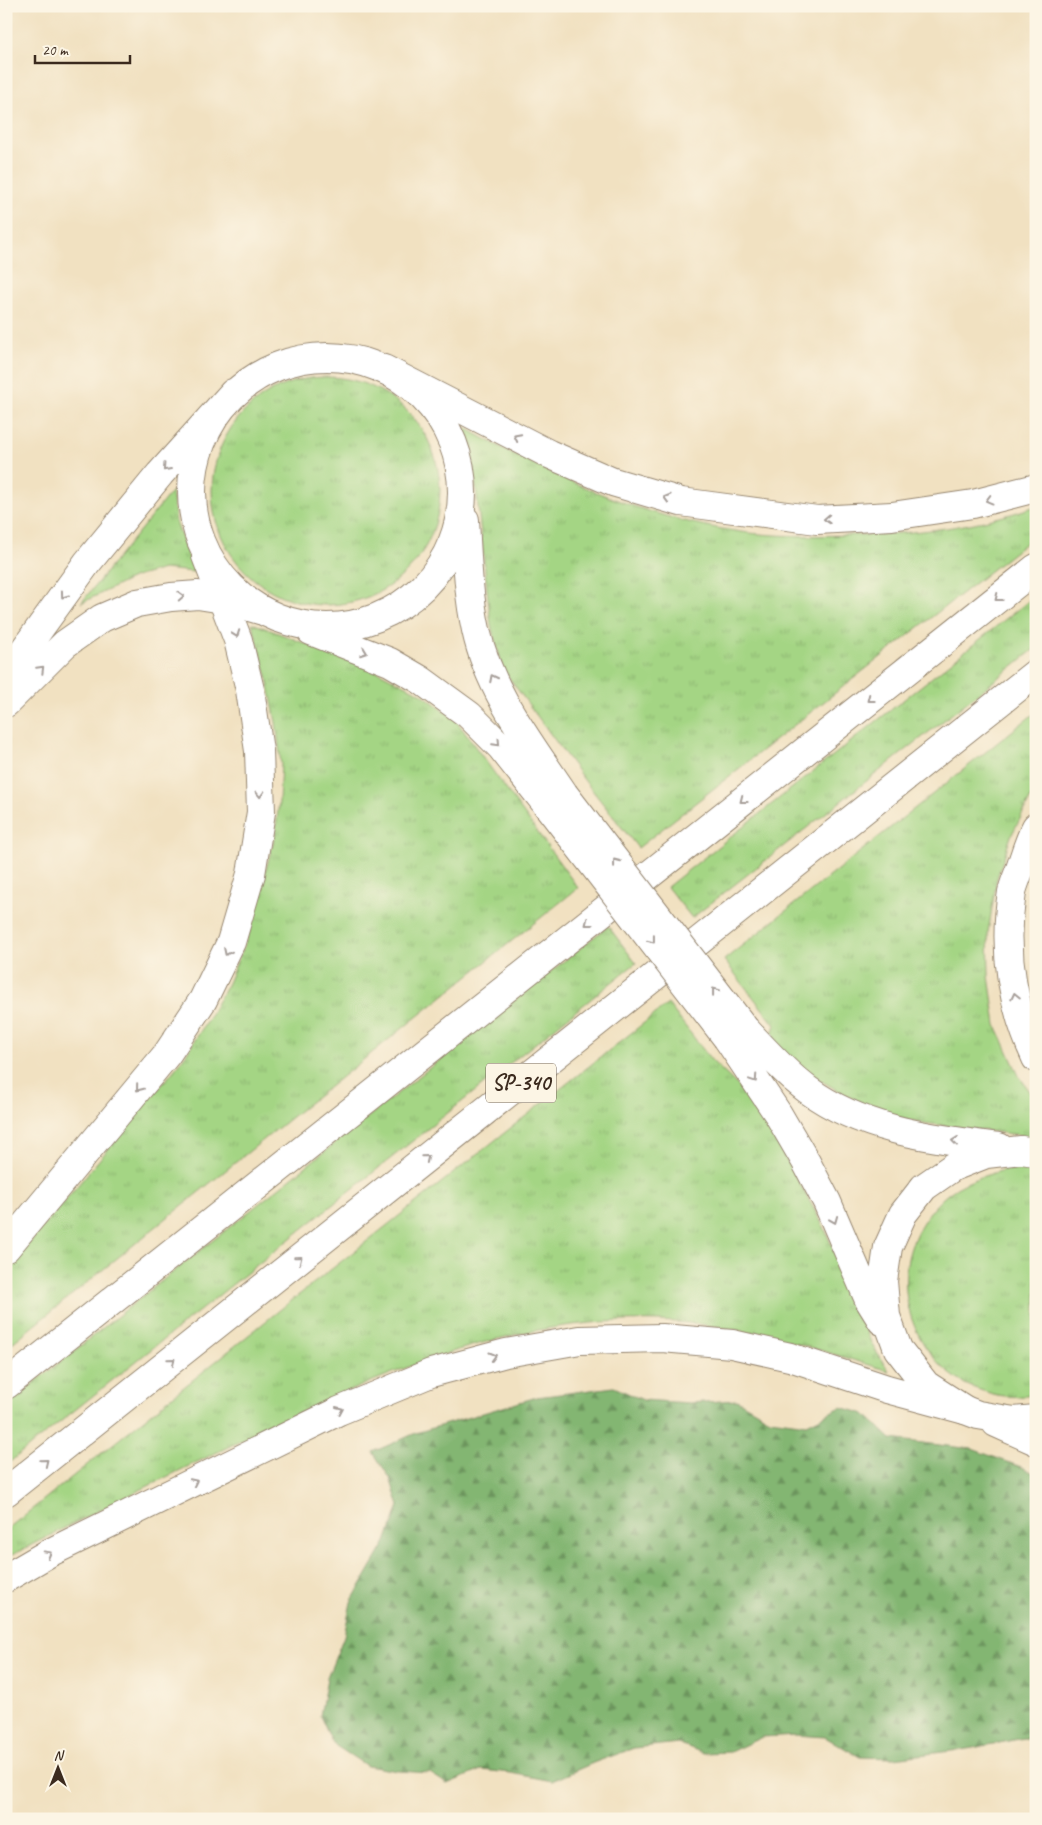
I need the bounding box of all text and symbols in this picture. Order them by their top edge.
scale bar [35,32,130,64]
text: 20 m [42,41,69,60]
one-way arrow [513,433,522,443]
one-way arrow [163,463,172,472]
one-way arrow [663,494,671,504]
one-way arrow [985,495,993,505]
one-way arrow [823,514,831,525]
one-way arrow [61,589,70,599]
one-way arrow [178,591,186,602]
one-way arrow [994,593,1003,602]
one-way arrow [230,629,240,638]
one-way arrow [360,647,368,657]
one-way arrow [35,665,44,674]
one-way arrow [489,675,499,684]
one-way arrow [867,694,876,702]
one-way arrow [491,737,500,746]
one-way arrow [255,790,266,798]
one-way arrow [740,795,749,803]
one-way arrow [613,858,622,868]
one-way arrow [585,918,594,926]
one-way arrow [646,934,655,944]
one-way arrow [223,947,233,956]
one-way arrow [712,987,721,996]
one-way arrow [1010,991,1021,1000]
road number: SP-340 [486,1064,556,1102]
one-way arrow [748,1073,758,1082]
one-way arrow [137,1082,145,1091]
one-way arrow [951,1137,959,1147]
one-way arrow [420,1156,429,1164]
one-way arrow [828,1215,838,1224]
one-way arrow [293,1257,302,1265]
one-way arrow [489,1351,497,1362]
one-way arrow [166,1358,175,1366]
one-way arrow [335,1406,344,1417]
one-way arrow [39,1458,48,1467]
one-way arrow [189,1478,198,1488]
one-way arrow [43,1550,52,1560]
north arrow [32,1742,82,1792]
text: N [54,1747,65,1764]

